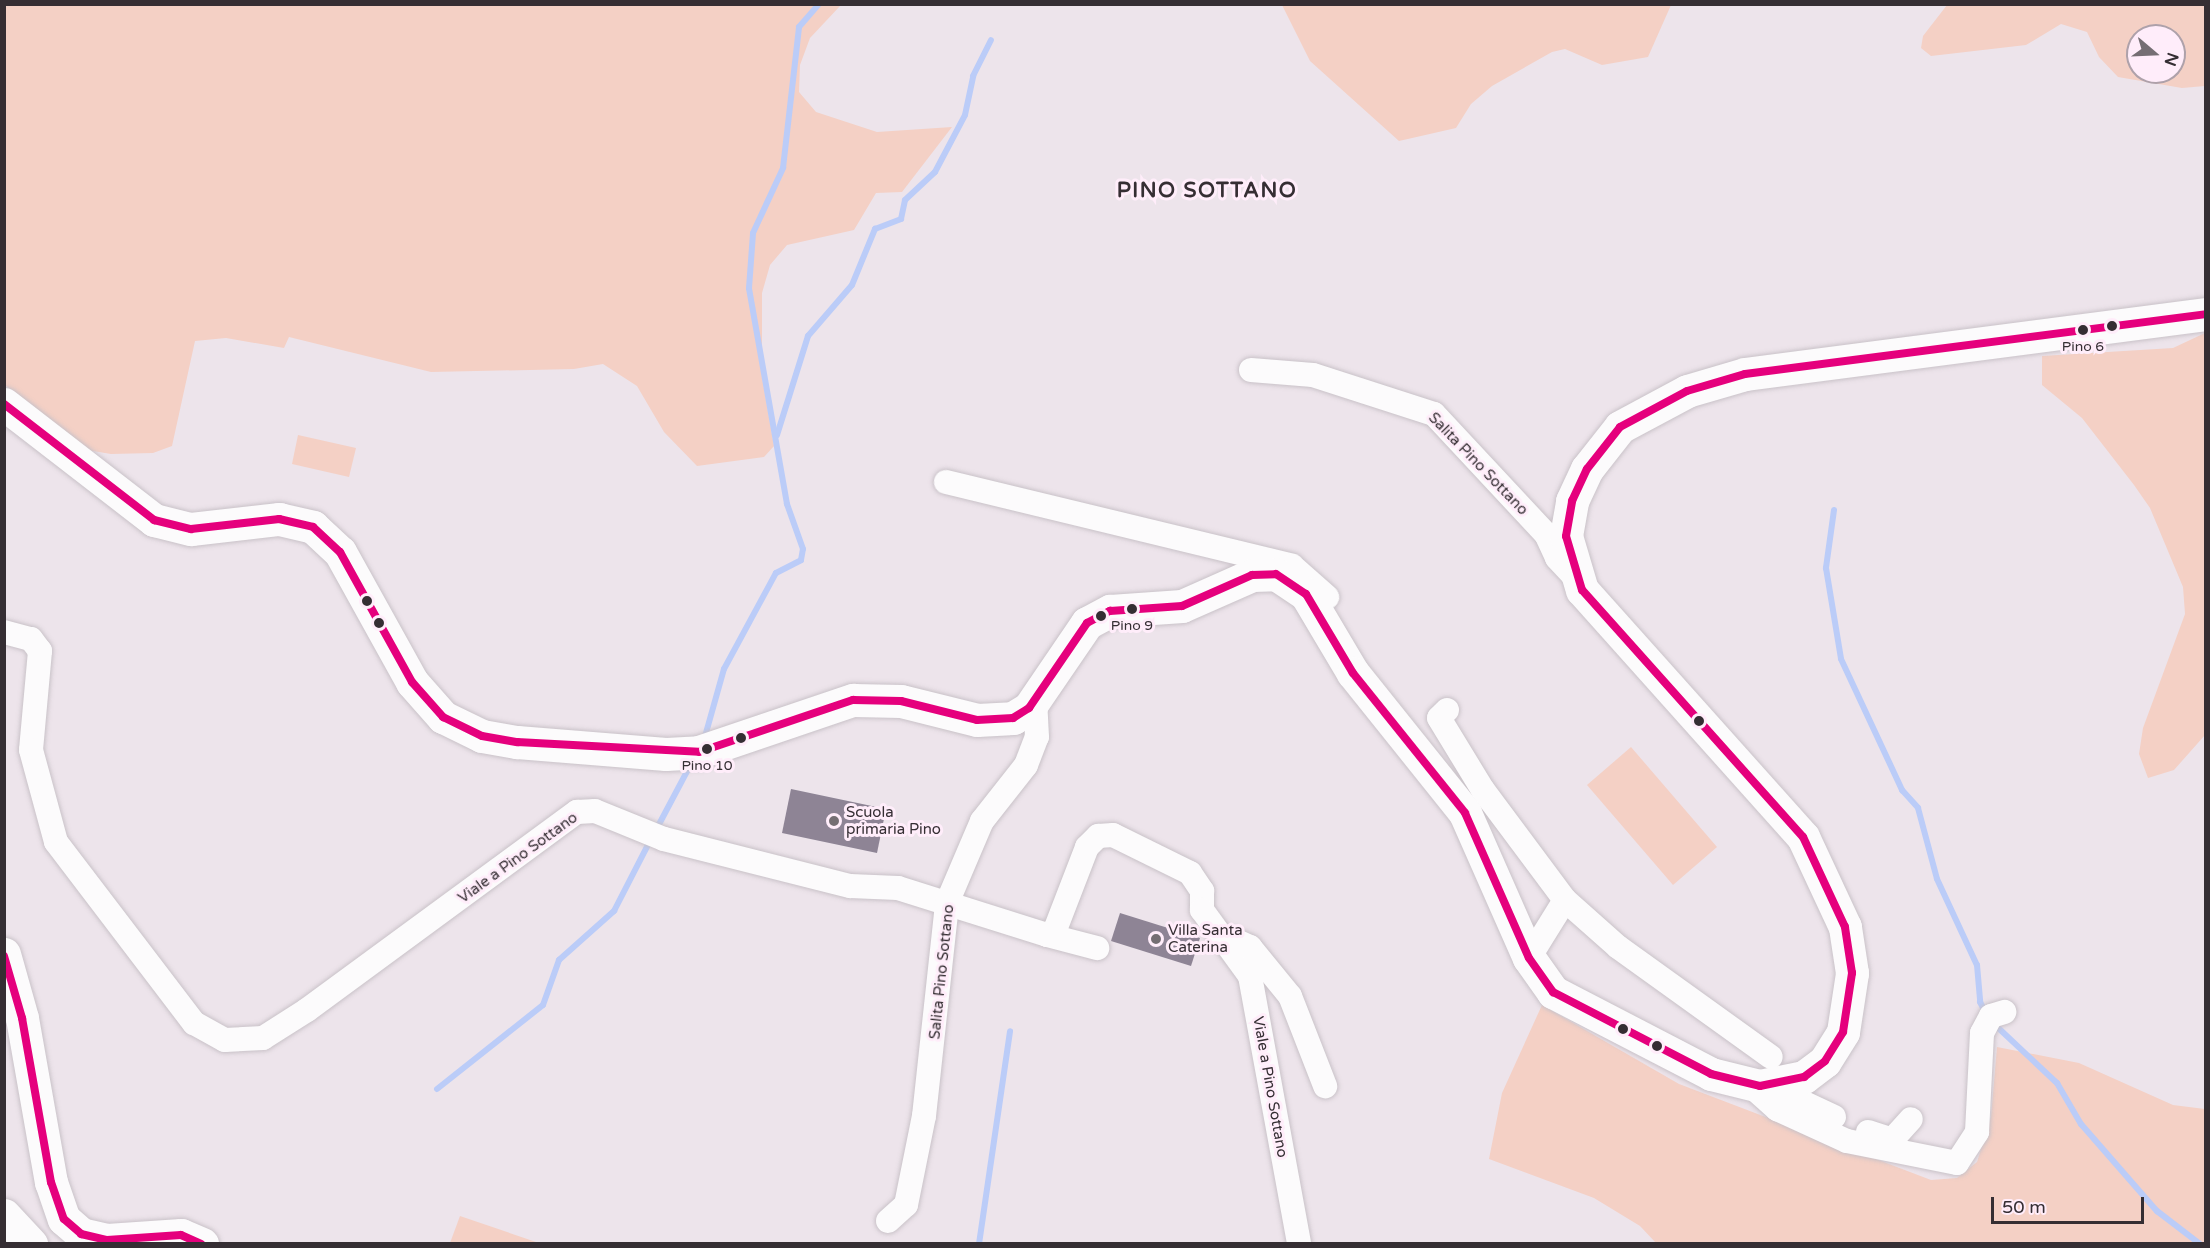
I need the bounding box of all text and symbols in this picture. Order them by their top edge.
north arrow [2126,24,2186,84]
text: N [2160,50,2183,69]
district label: PINO SOTTANO [1117,178,1297,204]
unlabelled marker [2106,320,2118,332]
marker: Pino 6 [2077,324,2089,336]
place label: Pino 6 [2062,339,2104,355]
street label: Salita Pino Sottano [1424,409,1532,519]
unlabelled marker [361,595,373,607]
marker: Pino 9 [1126,603,1138,615]
unlabelled marker [1095,610,1107,622]
unlabelled marker [373,617,385,629]
place label: Pino 9 [1111,618,1153,634]
unlabelled marker [1693,715,1705,727]
unlabelled marker [735,732,747,744]
marker: Pino 10 [701,743,713,755]
place label: Pino 10 [681,758,733,774]
place label: Scuola primaria Pino [846,803,941,838]
street label: Viale a Pino Sottano [455,809,581,907]
marker: Scuola primaria Pino [827,814,841,828]
street label: Salita Pino Sottano [926,904,958,1040]
place label: Villa Santa Caterina [1168,921,1243,956]
marker: Villa Santa Caterina [1149,932,1163,946]
street label: Viale a Pino Sottano [1249,1015,1291,1159]
unlabelled marker [1617,1023,1629,1035]
unlabelled marker [1651,1040,1663,1052]
scale bar [1994,1185,2147,1223]
text: 50 m [2002,1196,2046,1218]

